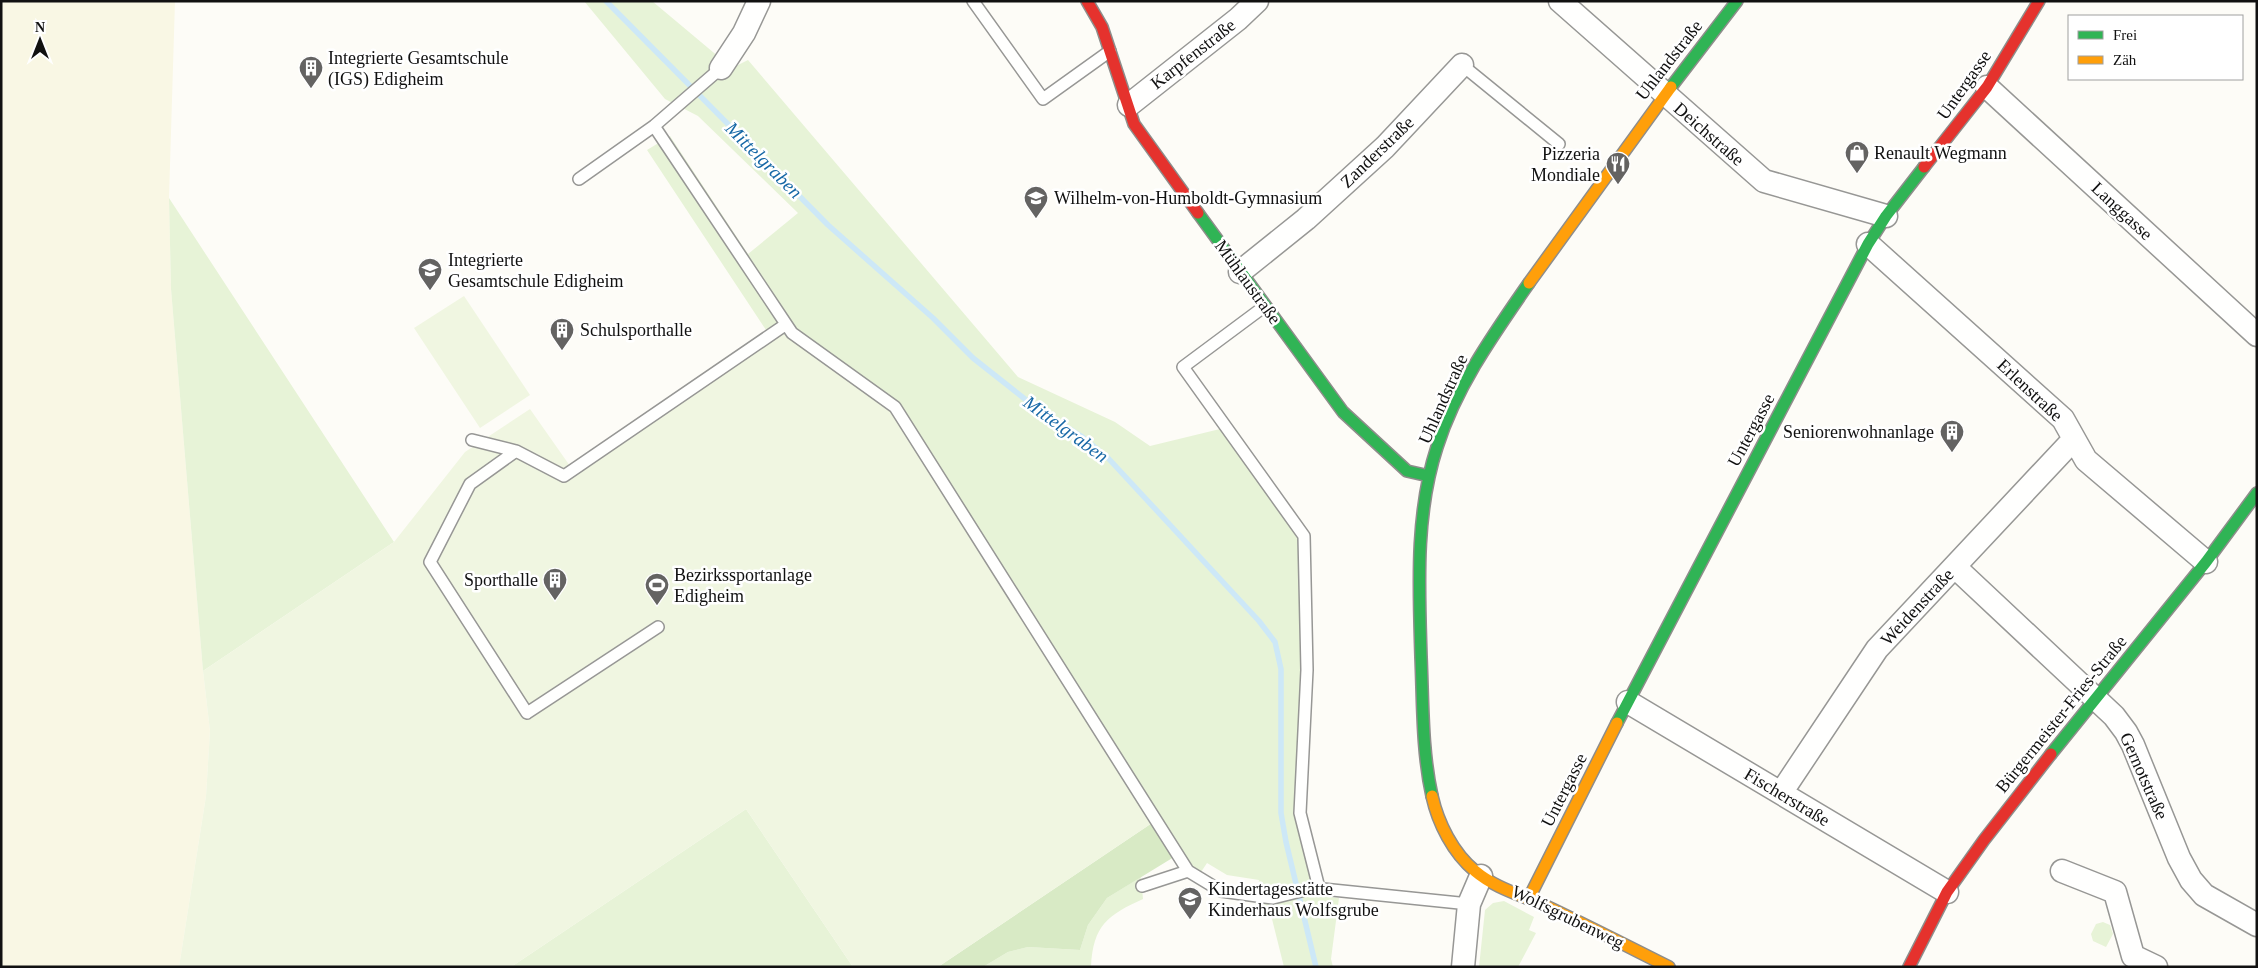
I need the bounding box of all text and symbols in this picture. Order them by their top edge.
north arrow [15,15,65,65]
street label: Karpfenstraße [1147,15,1239,93]
legend [2068,15,2243,80]
street label: Uhlandstraße [1632,16,1706,104]
text: N [35,20,45,35]
text: Frei [2113,27,2137,43]
street label: Untergasse [1933,47,1995,123]
place label: Integrierte Gesamtschule (IGS) Edigheim [328,48,508,90]
text: Zäh [2113,52,2137,68]
building icon: Integrierte Gesamtschule (IGS) Edigheim [298,55,324,89]
street label: Deichstraße [1670,98,1748,170]
street label: Zanderstraße [1336,112,1418,192]
water label: Mittelgraben [721,117,806,202]
shop icon: Renault Wegmann [1844,140,1870,174]
place label: Renault Wegmann [1874,143,2007,163]
place label: Pizzeria Mondiale [1531,144,1600,185]
restaurant icon: Pizzeria Mondiale [1605,151,1631,185]
street label: Langgasse [2087,178,2157,244]
school or university icon: Wilhelm-von-Humboldt-Gymnasium [1023,185,1049,219]
place label: Wilhelm-von-Humboldt-Gymnasium [1054,188,1322,208]
street label: Mühlaustraße [1211,236,1285,328]
place label: Integrierte Gesamtschule Edigheim [448,250,623,291]
school or university icon: Integrierte Gesamtschule Edigheim [417,257,443,291]
building icon: Schulsporthalle [549,317,575,351]
place label: Schulsporthalle [580,320,692,340]
street label: Uhlandstraße [1414,351,1472,447]
street label: Erlenstraße [1993,355,2067,425]
street label: Untergasse [1723,390,1779,470]
water label: Mittelgraben [1019,391,1112,467]
building icon: Seniorenwohnanlage [1939,419,1965,453]
place label: Seniorenwohnanlage [1783,422,1934,442]
place label: Bezirkssportanlage Edigheim [674,565,812,606]
street label: Weidenstraße [1876,565,1958,649]
building icon: Sporthalle [542,567,568,601]
place label: Sporthalle [464,570,538,590]
sports icon: Bezirkssportanlage Edigheim [644,572,670,606]
street label: Bürgermeister-Fries-Straße [1991,631,2131,797]
street label: Gernotstraße [2116,729,2172,823]
street label: Untergasse [1537,750,1591,830]
street label: Fischerstraße [1741,764,1833,830]
place label: Kindertagesstätte Kinderhaus Wolfsgrube [1208,879,1379,920]
street label: Wolfsgrubenweg [1509,881,1627,953]
school or university icon: Kindertagesstätte Kinderhaus Wolfsgrube [1177,886,1203,920]

